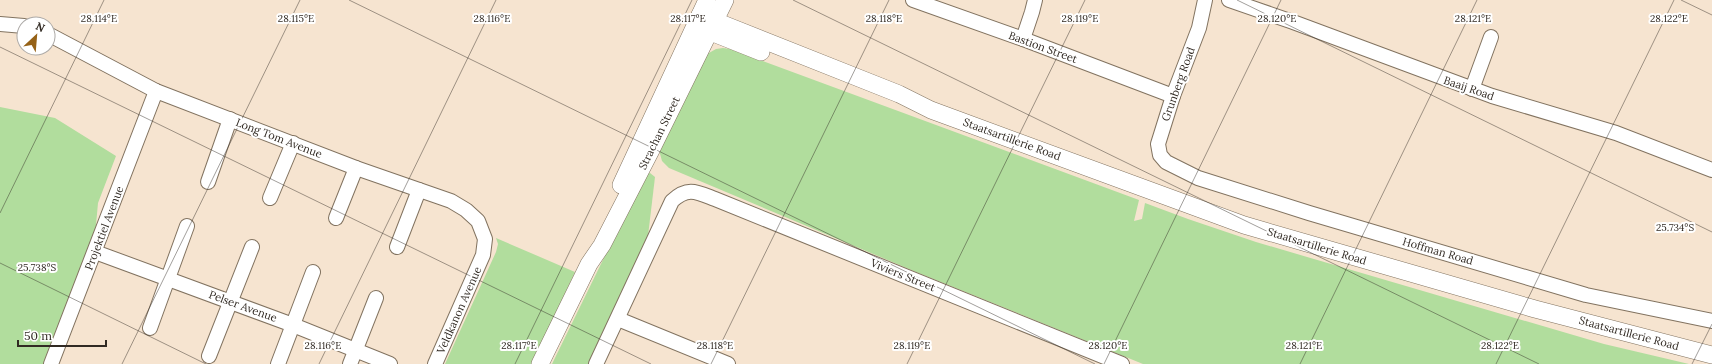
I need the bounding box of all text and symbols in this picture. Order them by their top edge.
text: 28.114°E [81,12,117,25]
text: 28.115°E [278,12,314,25]
text: 28.116°E [474,12,510,25]
text: 28.117°E [670,12,706,25]
text: 28.118°E [866,12,902,25]
text: 28.119°E [1062,12,1098,25]
text: 28.120°E [1258,12,1296,25]
text: 28.121°E [1455,12,1491,25]
text: 28.122°E [1650,12,1688,25]
north arrow [16,16,56,56]
text: N [33,19,48,35]
street label: Bastion Street [1007,28,1080,66]
street label: Grunberg Road [1158,45,1198,123]
street label: Baaij Road [1442,73,1497,103]
street label: Strachan Street [635,93,683,172]
street label: Long Tom Avenue [234,115,324,161]
street label: Staatsartillerie Road [961,115,1063,163]
street label: Projektiel Avenue [82,184,127,272]
text: 25.734°S [1656,221,1694,234]
street label: Staatsartillerie Road [1266,224,1369,268]
street label: Hoffman Road [1401,234,1475,268]
street label: Viviers Street [868,255,938,295]
text: 25.738°S [18,261,57,274]
street label: Veldkanon Avenue [433,264,485,357]
street label: Pelser Avenue [207,287,279,325]
street label: Staatsartillerie Road [1577,313,1681,353]
scale bar [18,322,106,348]
text: 50 m [24,328,52,343]
text: 28.116°E [305,339,341,352]
text: 28.117°E [501,339,537,352]
text: 28.118°E [697,339,733,352]
text: 28.119°E [894,339,930,352]
text: 28.120°E [1089,339,1127,352]
text: 28.121°E [1286,339,1322,352]
text: 28.122°E [1481,339,1519,352]

